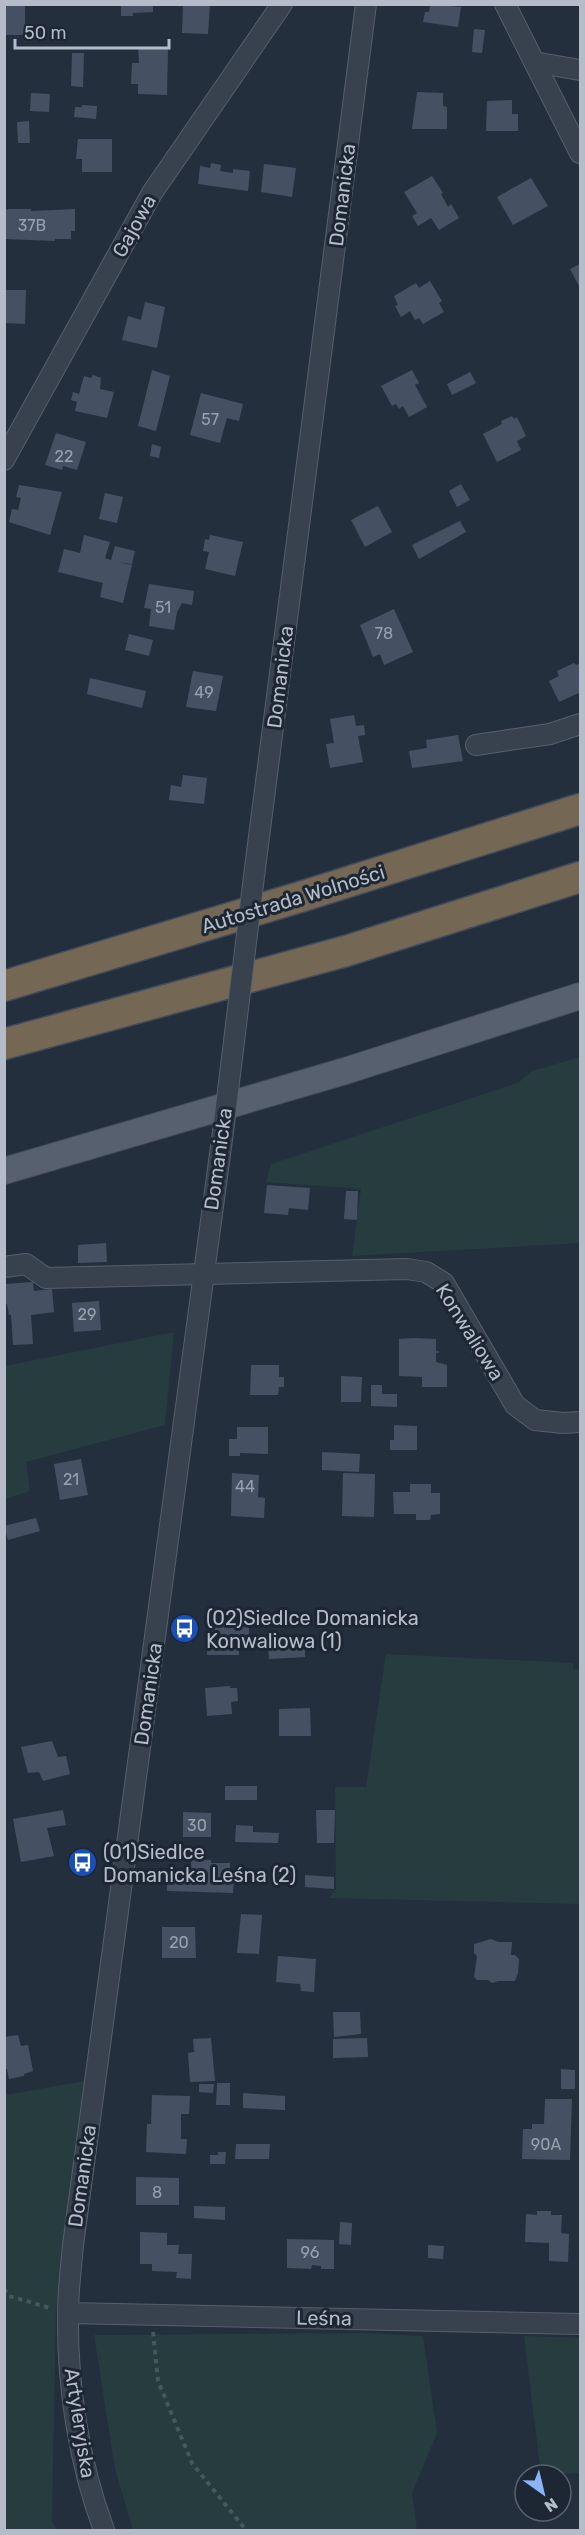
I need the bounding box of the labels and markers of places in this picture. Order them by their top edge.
place label: (02)Siedlce Domanicka Konwaliowa (1) [206,1606,419,1653]
bus stop icon: (02)Siedlce Domanicka Konwaliowa (1) [169,1613,201,1645]
place label: (01)Siedlce Domanicka Leśna (2) [103,1840,296,1887]
bus stop icon: (01)Siedlce Domanicka Leśna (2) [66,1847,98,1879]

